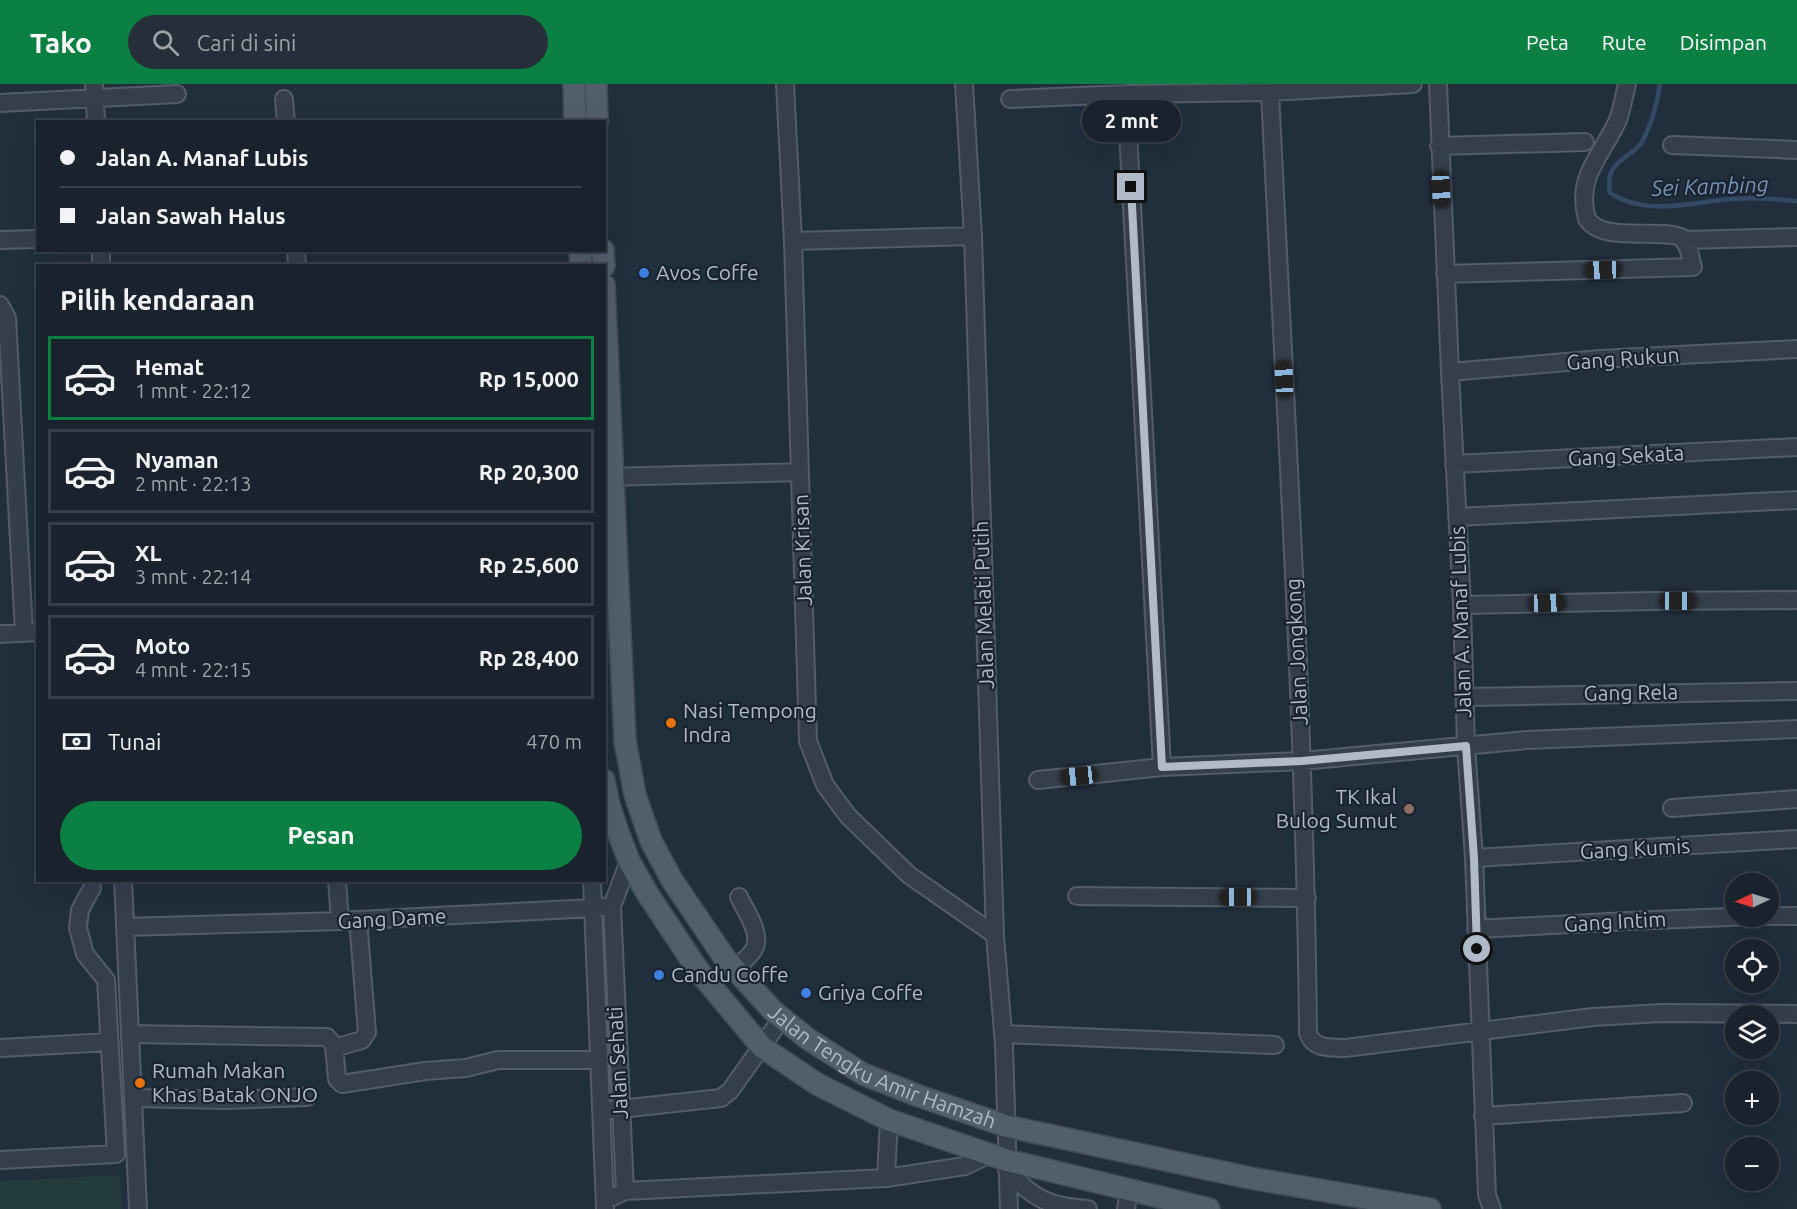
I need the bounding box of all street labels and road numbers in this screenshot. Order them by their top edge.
street label: Gang Rukun [1566,342,1680,374]
street label: Gang Sekata [1567,440,1685,470]
street label: Jalan Krisan [788,494,816,606]
street label: Jalan Melati Putih [968,520,998,690]
street label: Jalan A. Manaf Lubis [1445,526,1475,719]
street label: Jalan Jongkong [1280,578,1312,726]
street label: Gang Rela [1583,679,1678,705]
street label: Gang Kumis [1579,833,1691,863]
street label: Gang Dame [337,903,447,933]
street label: Gang Intim [1563,906,1667,936]
street label: Jalan Tengku Amir Hamzah [764,999,999,1133]
street label: Jalan Sehati [602,1006,632,1120]

